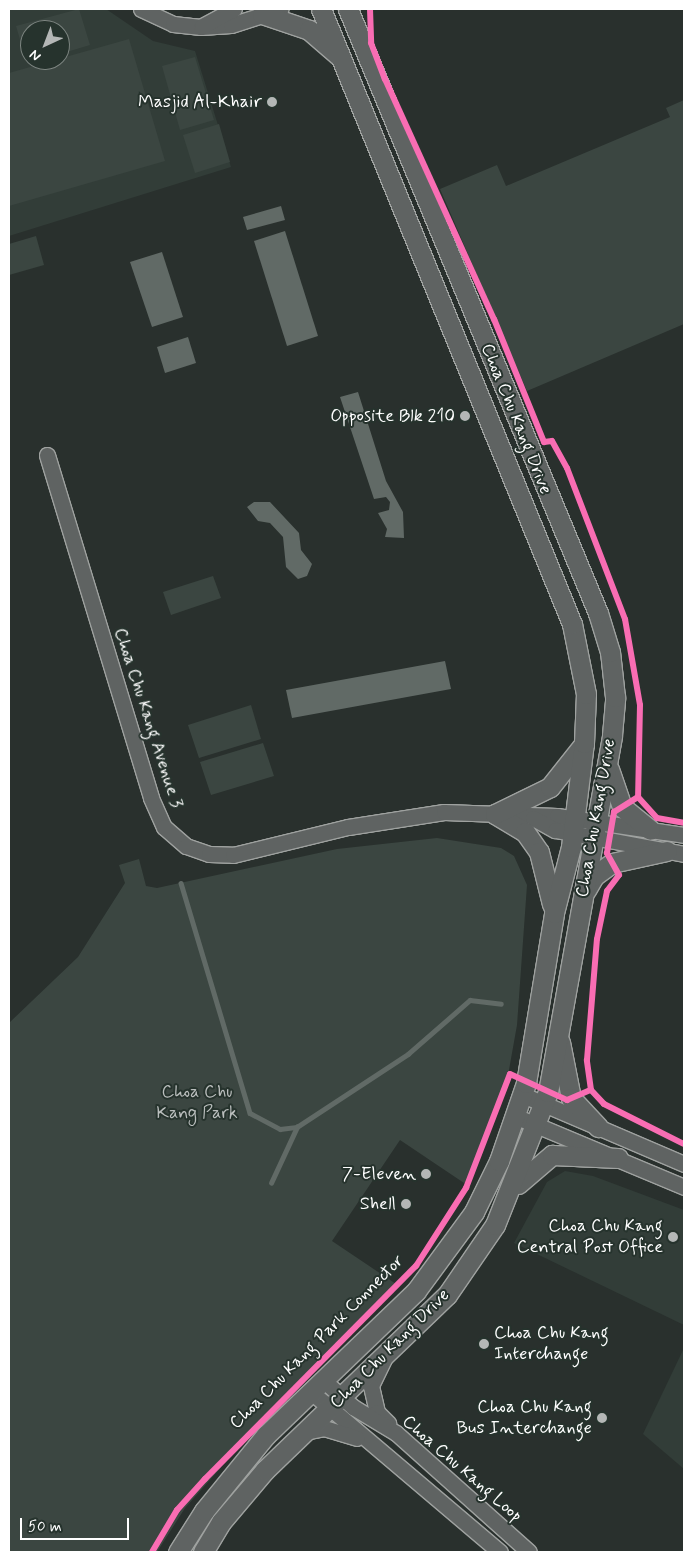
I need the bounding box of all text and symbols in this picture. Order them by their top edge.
north arrow [20,20,70,70]
text: N [26,45,45,65]
place label: Masjid Al-Khair [138,91,262,113]
marker: Masjid Al-Khair [266,96,278,108]
street label: Choa Chu Kang Drive [475,339,557,499]
place label: Opposite Blk 210 [329,405,455,427]
marker: Opposite Blk 210 [459,410,471,422]
street label: Choa Chu Kang Avenue 3 [108,623,188,813]
street label: Choa Chu Kang Drive [571,736,621,900]
park label: Choa Chu Kang Park [156,1082,238,1124]
place label: 7-Eleven [342,1163,416,1185]
marker: 7-Eleven [420,1168,432,1180]
place label: Shell [360,1193,396,1215]
marker: Shell [400,1198,412,1210]
place label: Choa Chu Kang Central Post Office [519,1216,663,1258]
marker: Choa Chu Kang Central Post Office [667,1231,679,1243]
street label: Choa Chu Kang Park Connector [223,1248,411,1436]
street label: Choa Chu Kang Drive [325,1284,455,1414]
place label: Choa Chu Kang Interchange [494,1323,613,1366]
marker: Choa Chu Kang Interchange [478,1338,490,1350]
place label: Choa Chu Kang Bus Interchange [465,1397,592,1440]
street label: Choa Chu Kang Loop [396,1409,528,1529]
marker: Choa Chu Kang Bus Interchange [596,1412,608,1424]
scale bar [22,1508,131,1540]
text: 50 m [28,1517,62,1537]

